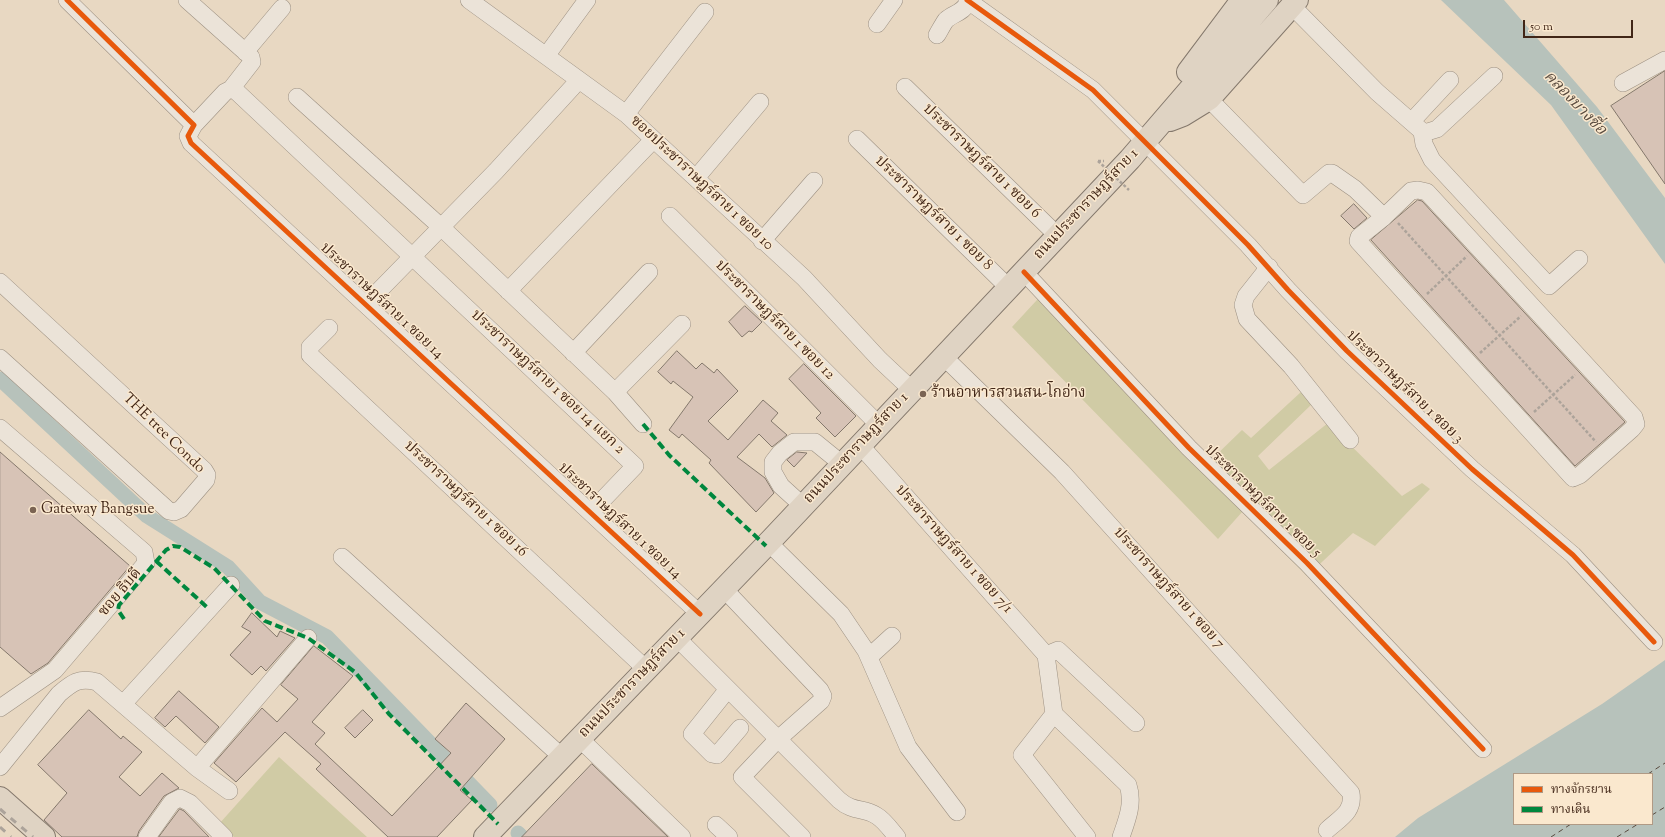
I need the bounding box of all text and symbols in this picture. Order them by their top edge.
scale bar [1525,12,1635,38]
text: 50 m [1530,18,1553,36]
water label: คลองบางซื่อ [1539,68,1609,140]
street label: ประชาราษฎร์สาย 1 ซอย 6 [918,101,1044,223]
street label: ซอยประชาราษฎร์สาย 1 ซอย 10 [626,113,776,255]
street label: ถนนประชาราษฎร์สาย 1 [1031,146,1143,264]
street label: ประชาราษฎร์สาย 1 ซอย 8 [870,153,996,275]
street label: ประชาราษฎร์สาย 1 ซอย 14 [316,240,446,364]
street label: ประชาราษฎร์สาย 1 ซอย 12 [710,257,838,385]
street label: ประชาราษฎร์สาย 1 ซอย 14 แยก 2 [466,307,628,459]
street label: ประชาราษฎร์สาย 1 ซอย 3 [1342,327,1466,449]
place label: ร้านอาหารสวนสน-โกอ่าง [931,385,1086,403]
marker: ร้านอาหารสวนสน-โกอ่าง [918,389,928,399]
street label: THE tree Condo [118,390,208,478]
street label: ถนนประชาราษฎร์สาย 1 [801,390,913,508]
street label: ประชาราษฎร์สาย 1 ซอย 16 [400,438,530,562]
street label: ประชาราษฎร์สาย 1 ซอย 5 [1200,442,1324,562]
street label: ประชาราษฎร์สาย 1 ซอย 14 [554,460,684,584]
street label: ประชาราษฎร์สาย 1 ซอย 7/1 [891,482,1015,618]
place label: Gateway Bangsue [41,501,154,519]
marker: Gateway Bangsue [28,505,38,515]
street label: ประชาราษฎร์สาย 1 ซอย 7 [1109,525,1227,653]
street label: ซอย ธิบดี [96,565,146,621]
street label: ถนนประชาราษฎร์สาย 1 [576,625,690,743]
legend [1513,773,1653,825]
text: ทางจักรยาน [1551,781,1612,799]
text: ทางเดิน [1551,801,1590,819]

